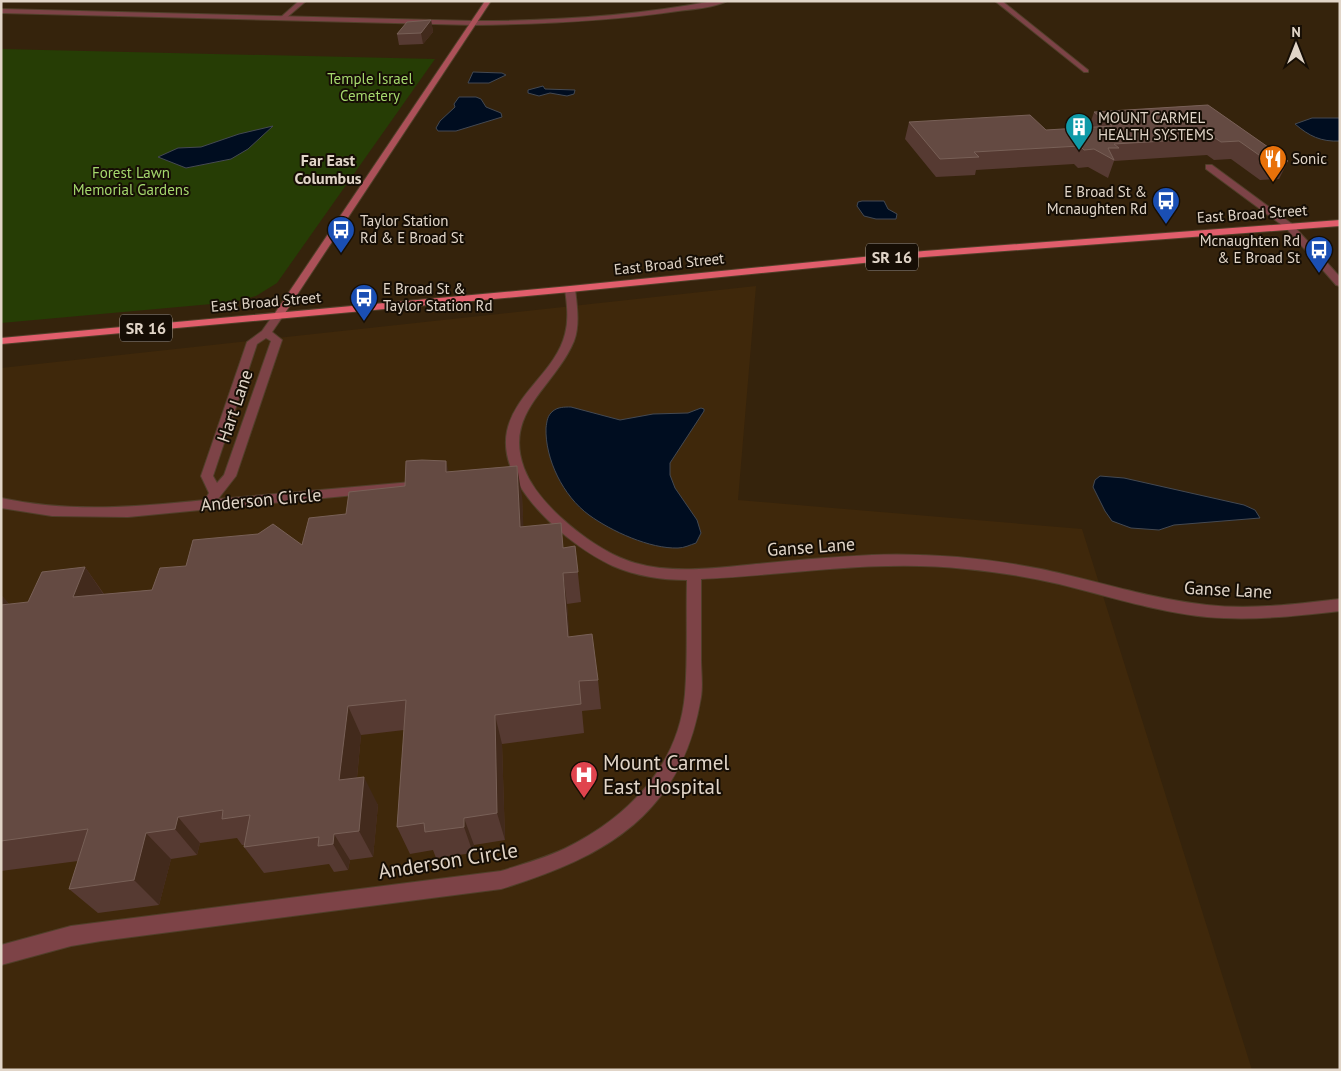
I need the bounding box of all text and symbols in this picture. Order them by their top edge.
north arrow [1271,20,1321,70]
text: N [1291,23,1301,41]
park label: Temple Israel Cemetery [327,69,413,105]
place label: MOUNT CARMEL HEALTH SYSTEMS [1098,108,1214,144]
building icon: MOUNT CARMEL HEALTH SYSTEMS [1064,112,1094,151]
restaurant icon: Sonic [1258,144,1288,183]
place label: Sonic [1292,149,1327,168]
district label: Far East Columbus [294,150,362,188]
park label: Forest Lawn Memorial Gardens [73,163,189,199]
place label: E Broad St & Mcnaughten Rd [1047,182,1147,218]
bus stop icon: E Broad St & Mcnaughten Rd [1151,186,1181,225]
street label: East Broad Street [1196,200,1308,227]
place label: Taylor Station Rd & E Broad St [360,211,464,247]
bus stop icon: Taylor Station Rd & E Broad St [326,215,356,254]
place label: Mcnaughten Rd & E Broad St [1200,231,1300,267]
bus stop icon: Mcnaughten Rd & E Broad St [1304,235,1334,274]
road number: SR 16 [866,243,918,270]
street label: East Broad Street [613,248,725,279]
place label: E Broad St & Taylor Station Rd [383,279,493,315]
bus stop icon: E Broad St & Taylor Station Rd [349,283,379,322]
street label: East Broad Street [210,287,322,316]
road number: SR 16 [120,314,172,342]
street label: Hart Lane [211,366,258,445]
street label: Anderson Circle [200,483,322,516]
street label: Ganse Lane [766,532,856,561]
street label: Ganse Lane [1183,576,1273,603]
place label: Mount Carmel East Hospital [603,749,729,800]
hospital icon: Mount Carmel East Hospital [569,760,599,799]
street label: Anderson Circle [376,836,520,885]

